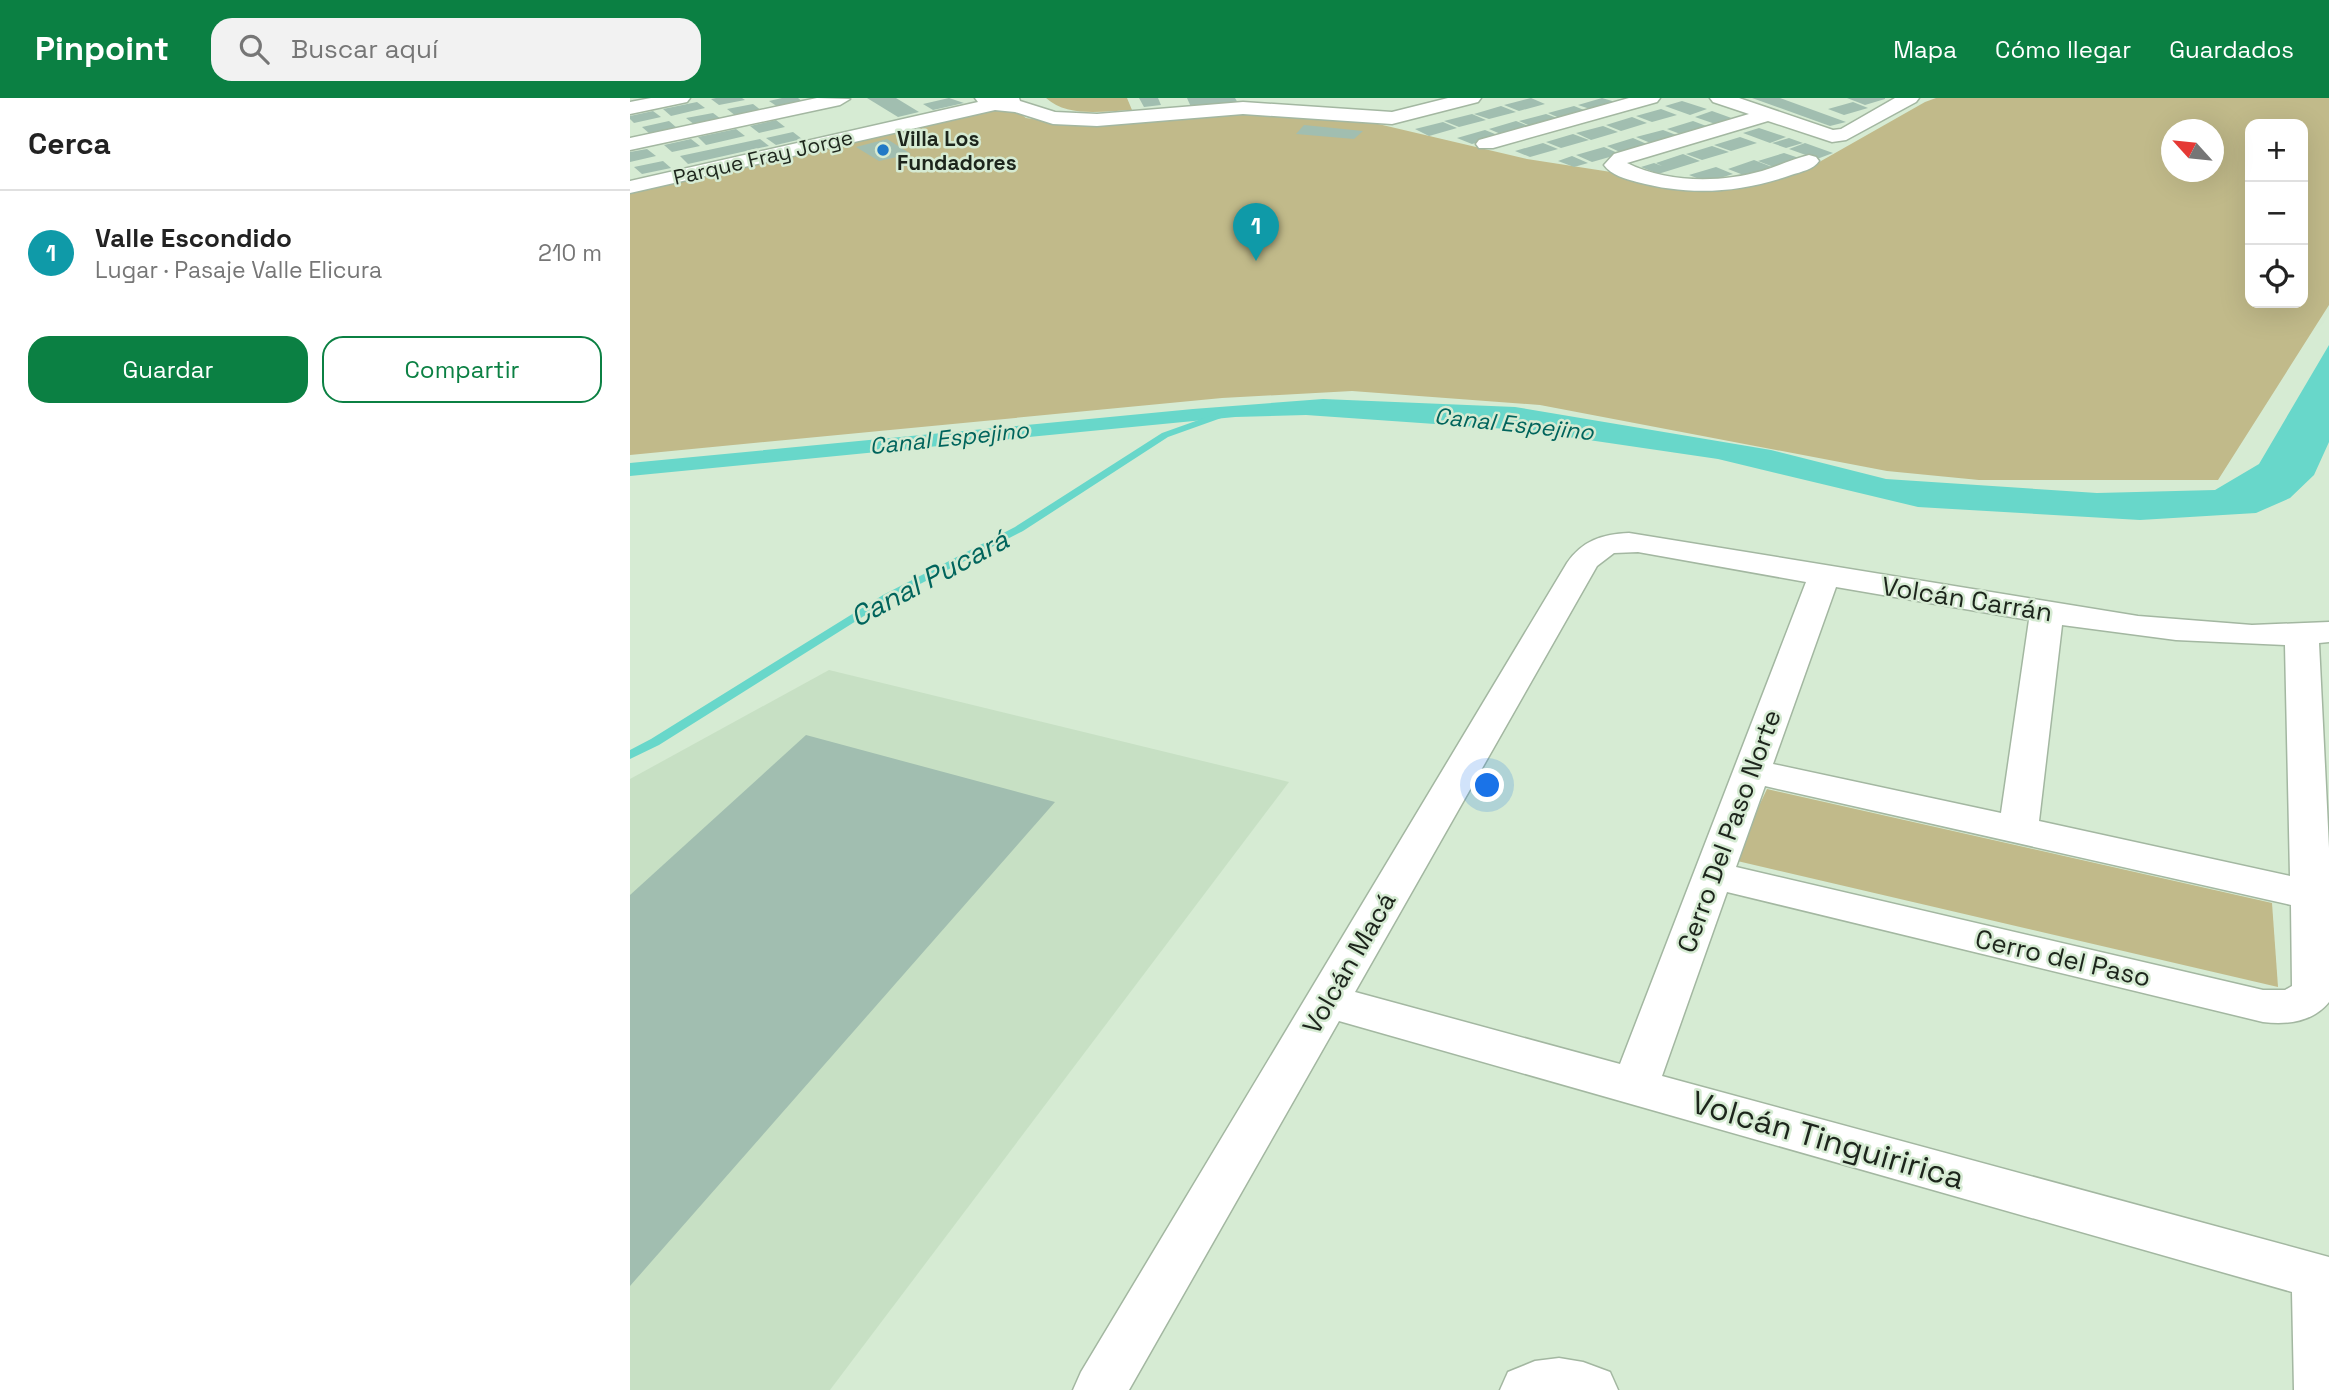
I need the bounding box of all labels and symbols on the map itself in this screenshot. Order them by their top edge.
north arrow [2161,119,2224,182]
street label: Parque Fray Jorge [671,123,855,191]
place label: Villa Los Fundadores [897,125,1017,176]
marker: Villa Los Fundadores [875,142,891,158]
pin: 1 [1233,203,1279,261]
water label: Canal Espejino [1433,401,1596,447]
water label: Canal Espejino [868,415,1031,461]
water label: Canal Pucará [844,521,1015,635]
street label: Volcán Carrán [1879,569,2055,629]
street label: Cerro Del Paso Norte [1669,705,1789,957]
your location [1470,768,1504,802]
street label: Volcán Macá [1295,886,1403,1040]
street label: Cerro del Paso [1972,921,2154,995]
street label: Volcán Tinguiririca [1687,1082,1969,1198]

